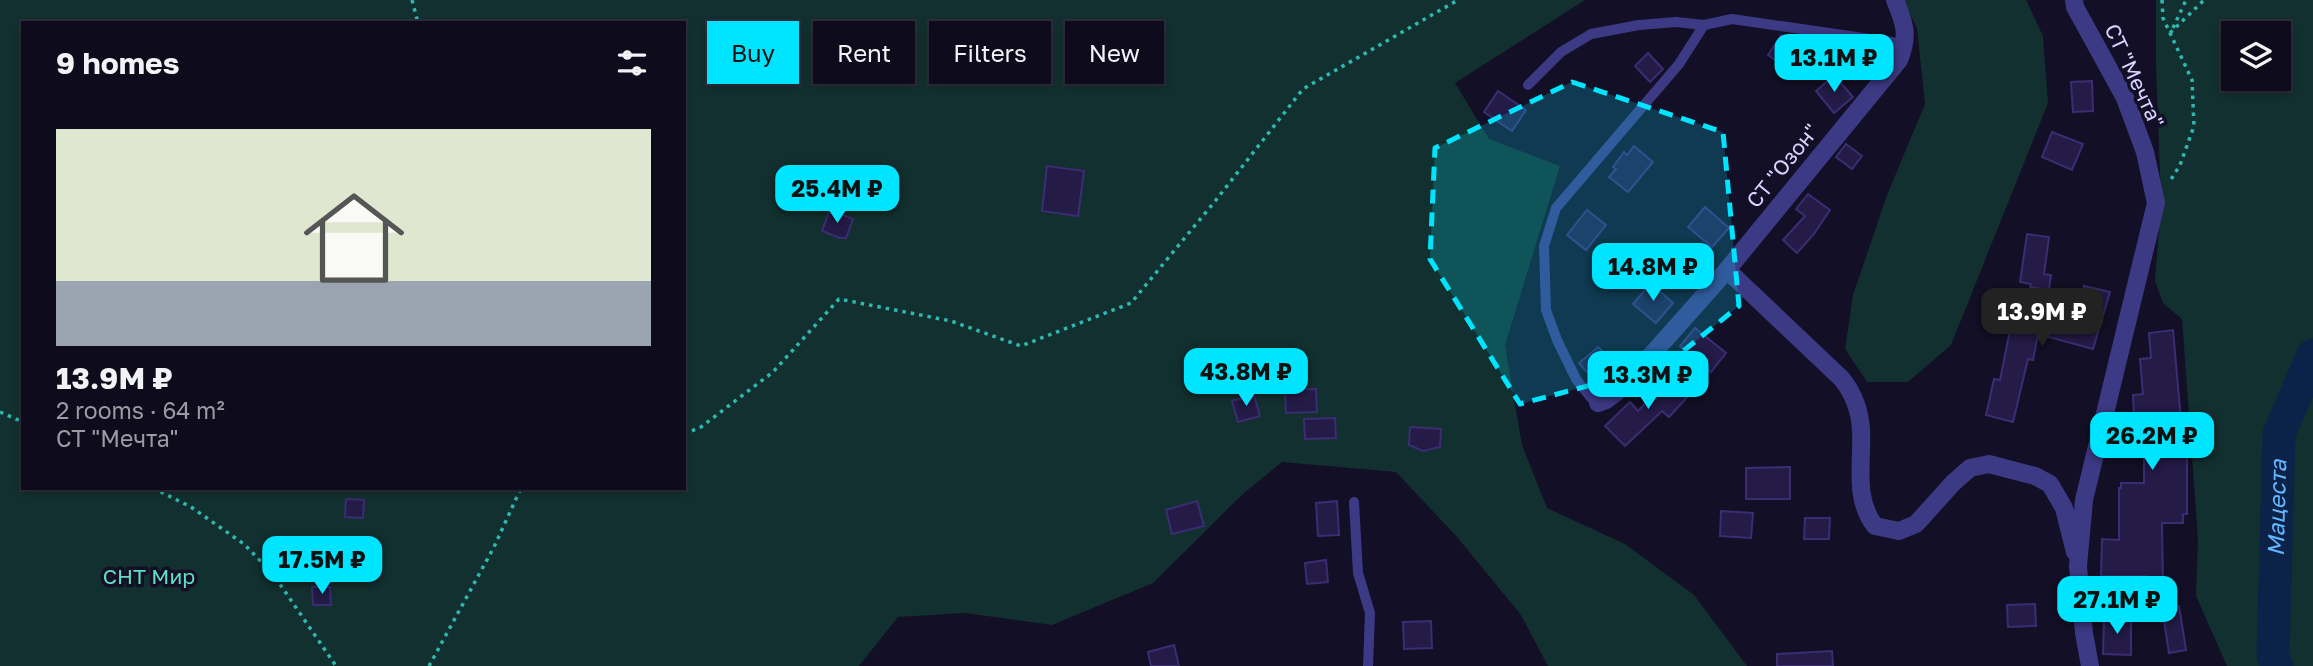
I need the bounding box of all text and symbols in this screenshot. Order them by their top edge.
street label: СТ "Мечта" [2099,19,2170,132]
chip: Buy [707,21,799,84]
chip: Rent [813,21,915,84]
chip: Filters [929,21,1051,84]
chip: New [1065,21,1164,84]
map controls [2221,21,2291,91]
button: layers [2221,21,2291,91]
pin: 13.1M ₽ [1769,34,1899,94]
text: 13.1M ₽ [1791,43,1877,71]
icon: filters [613,44,651,82]
text: 9 homes [56,45,179,81]
street label: СТ "Озон" [1740,118,1824,213]
pin: 25.4M ₽ [772,166,902,225]
text: 25.4M ₽ [791,174,883,202]
icon: home [291,175,417,301]
pin: 14.8M ₽ [1588,244,1718,303]
text: 14.8M ₽ [1608,252,1698,280]
pin: 13.9M ₽ [1977,288,2107,348]
text: 13.9M ₽ [1997,297,2087,325]
pin: 43.8M ₽ [1181,348,1311,408]
pin: 13.3M ₽ [1583,352,1713,411]
text: 43.8M ₽ [1200,357,1292,385]
text: 13.9M ₽ [56,360,173,396]
text: 13.3M ₽ [1603,360,1693,388]
text: 2 rooms · 64 m² [56,396,225,424]
pin: 26.2M ₽ [2087,412,2217,472]
text: 26.2M ₽ [2106,421,2198,449]
text: СТ "Мечта" [56,424,179,452]
water label: Мацеста [2261,458,2291,557]
pin: 17.5M ₽ [257,536,387,596]
text: 17.5M ₽ [278,545,366,573]
park label: СНТ Мир [103,563,195,589]
pin: 27.1M ₽ [2052,576,2182,636]
text: 27.1M ₽ [2073,585,2161,613]

